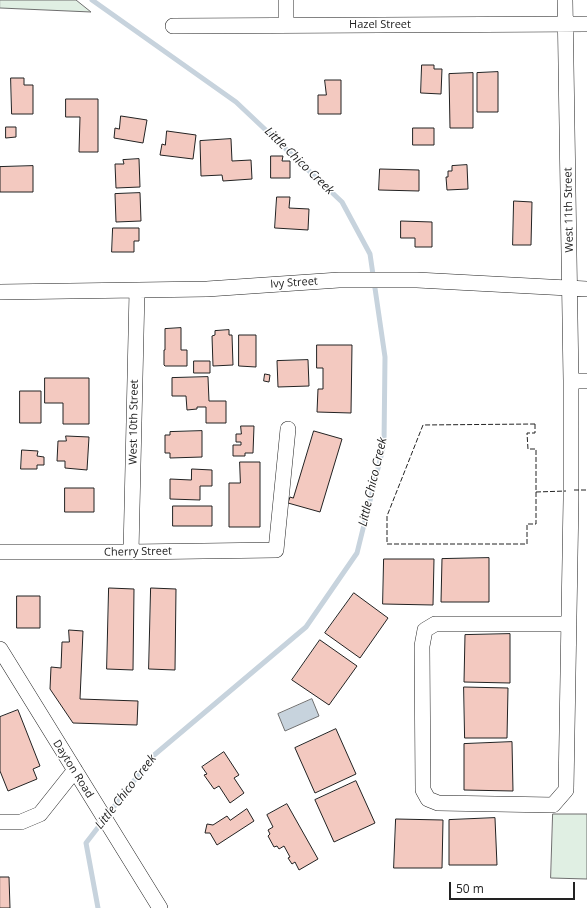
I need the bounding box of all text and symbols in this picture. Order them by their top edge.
street label: Hazel Street [349,18,411,32]
water label: Little Chico Creek [261,124,337,198]
street label: West 11th Street [562,167,576,253]
street label: Ivy Street [270,275,318,291]
street label: West 10th Street [127,379,141,465]
water label: Little Chico Creek [356,436,390,528]
street label: Cherry Street [104,545,172,559]
street label: Dayton Road [50,738,96,800]
water label: Little Chico Creek [92,752,160,832]
scale bar [451,874,577,900]
text: 50 m [456,880,484,897]

